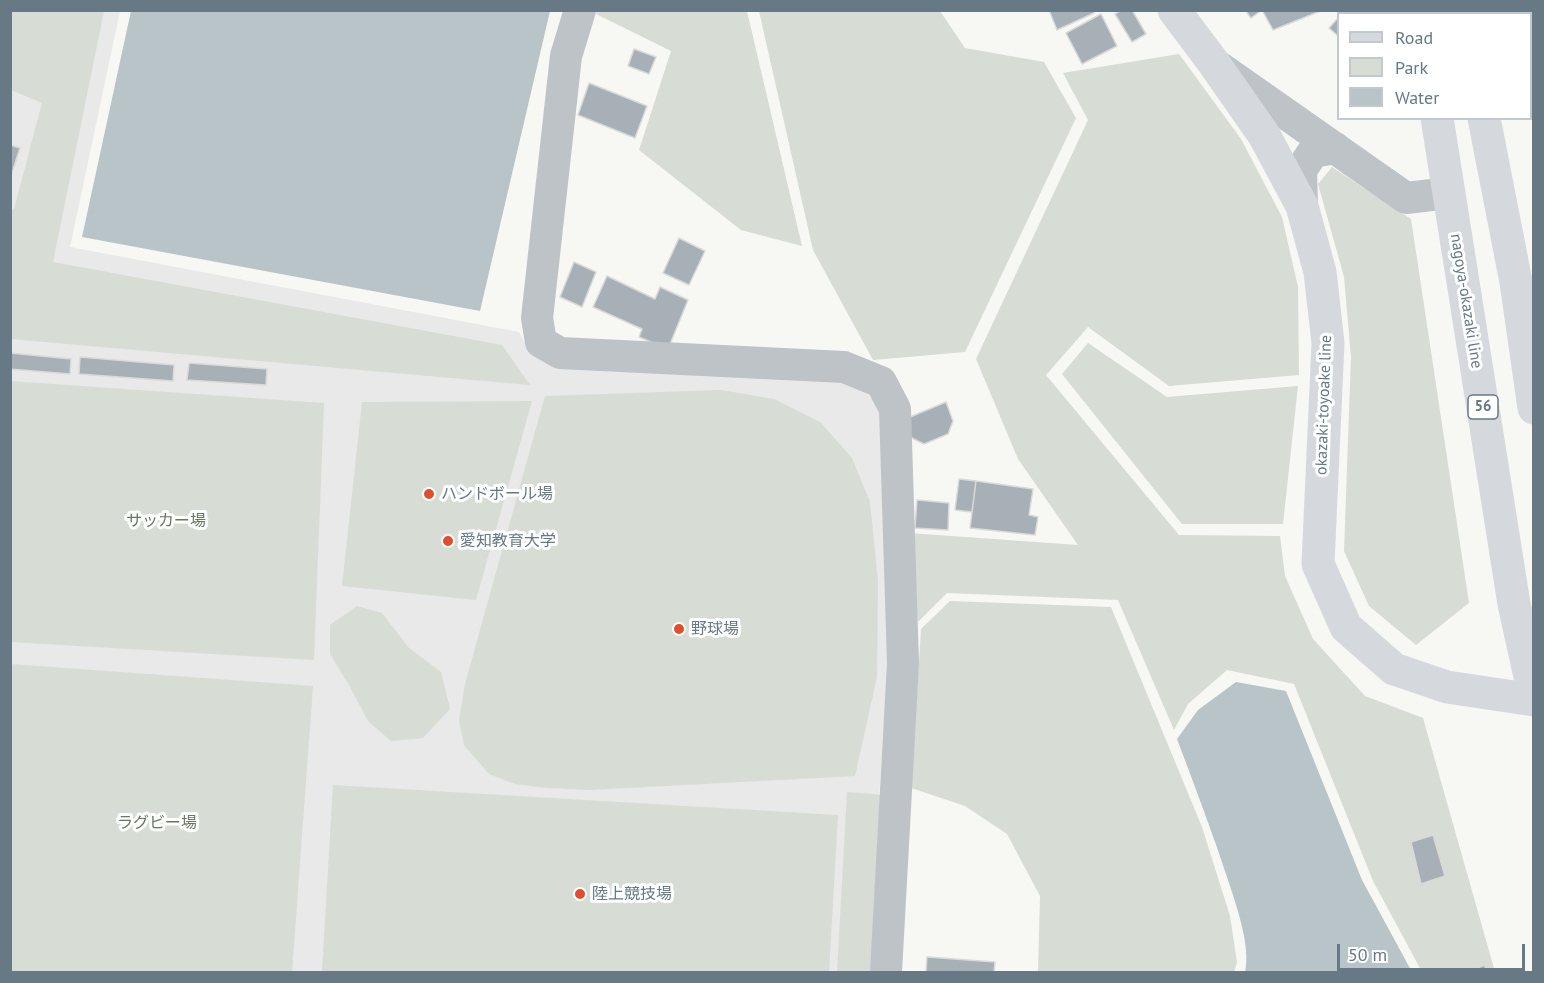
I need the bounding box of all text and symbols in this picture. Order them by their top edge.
legend [1337,12,1532,120]
text: Road [1395,26,1433,49]
text: Park [1395,56,1428,79]
text: Water [1395,86,1439,109]
street label: nagoya-okazaki line [1446,232,1486,370]
street label: okazaki-toyoake line [1312,335,1336,475]
road number: 56 [1468,395,1498,419]
place label: ハンドボール場 [441,484,553,504]
marker: ハンドボール場 [422,487,436,501]
park label: サッカー場 [126,511,206,531]
place label: 愛知教育大学 [460,531,556,551]
marker: 愛知教育大学 [441,534,455,548]
place label: 野球場 [691,619,739,639]
marker: 野球場 [672,622,686,636]
park label: ラグビー場 [117,813,197,833]
place label: 陸上競技場 [592,884,672,904]
marker: 陸上競技場 [573,887,587,901]
scale bar [1340,932,1528,970]
text: 50 m [1348,943,1387,966]

